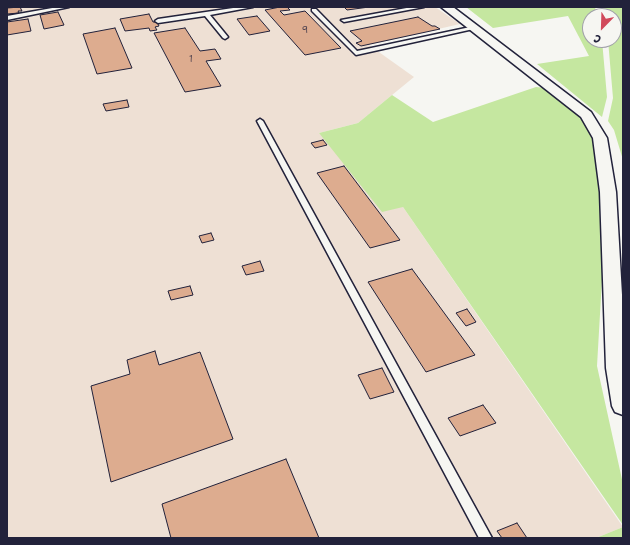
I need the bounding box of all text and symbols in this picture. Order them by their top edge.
north arrow [582,8,622,48]
house number: 9 [302,26,308,36]
text: С [591,30,604,47]
house number: 1 [189,55,193,65]

